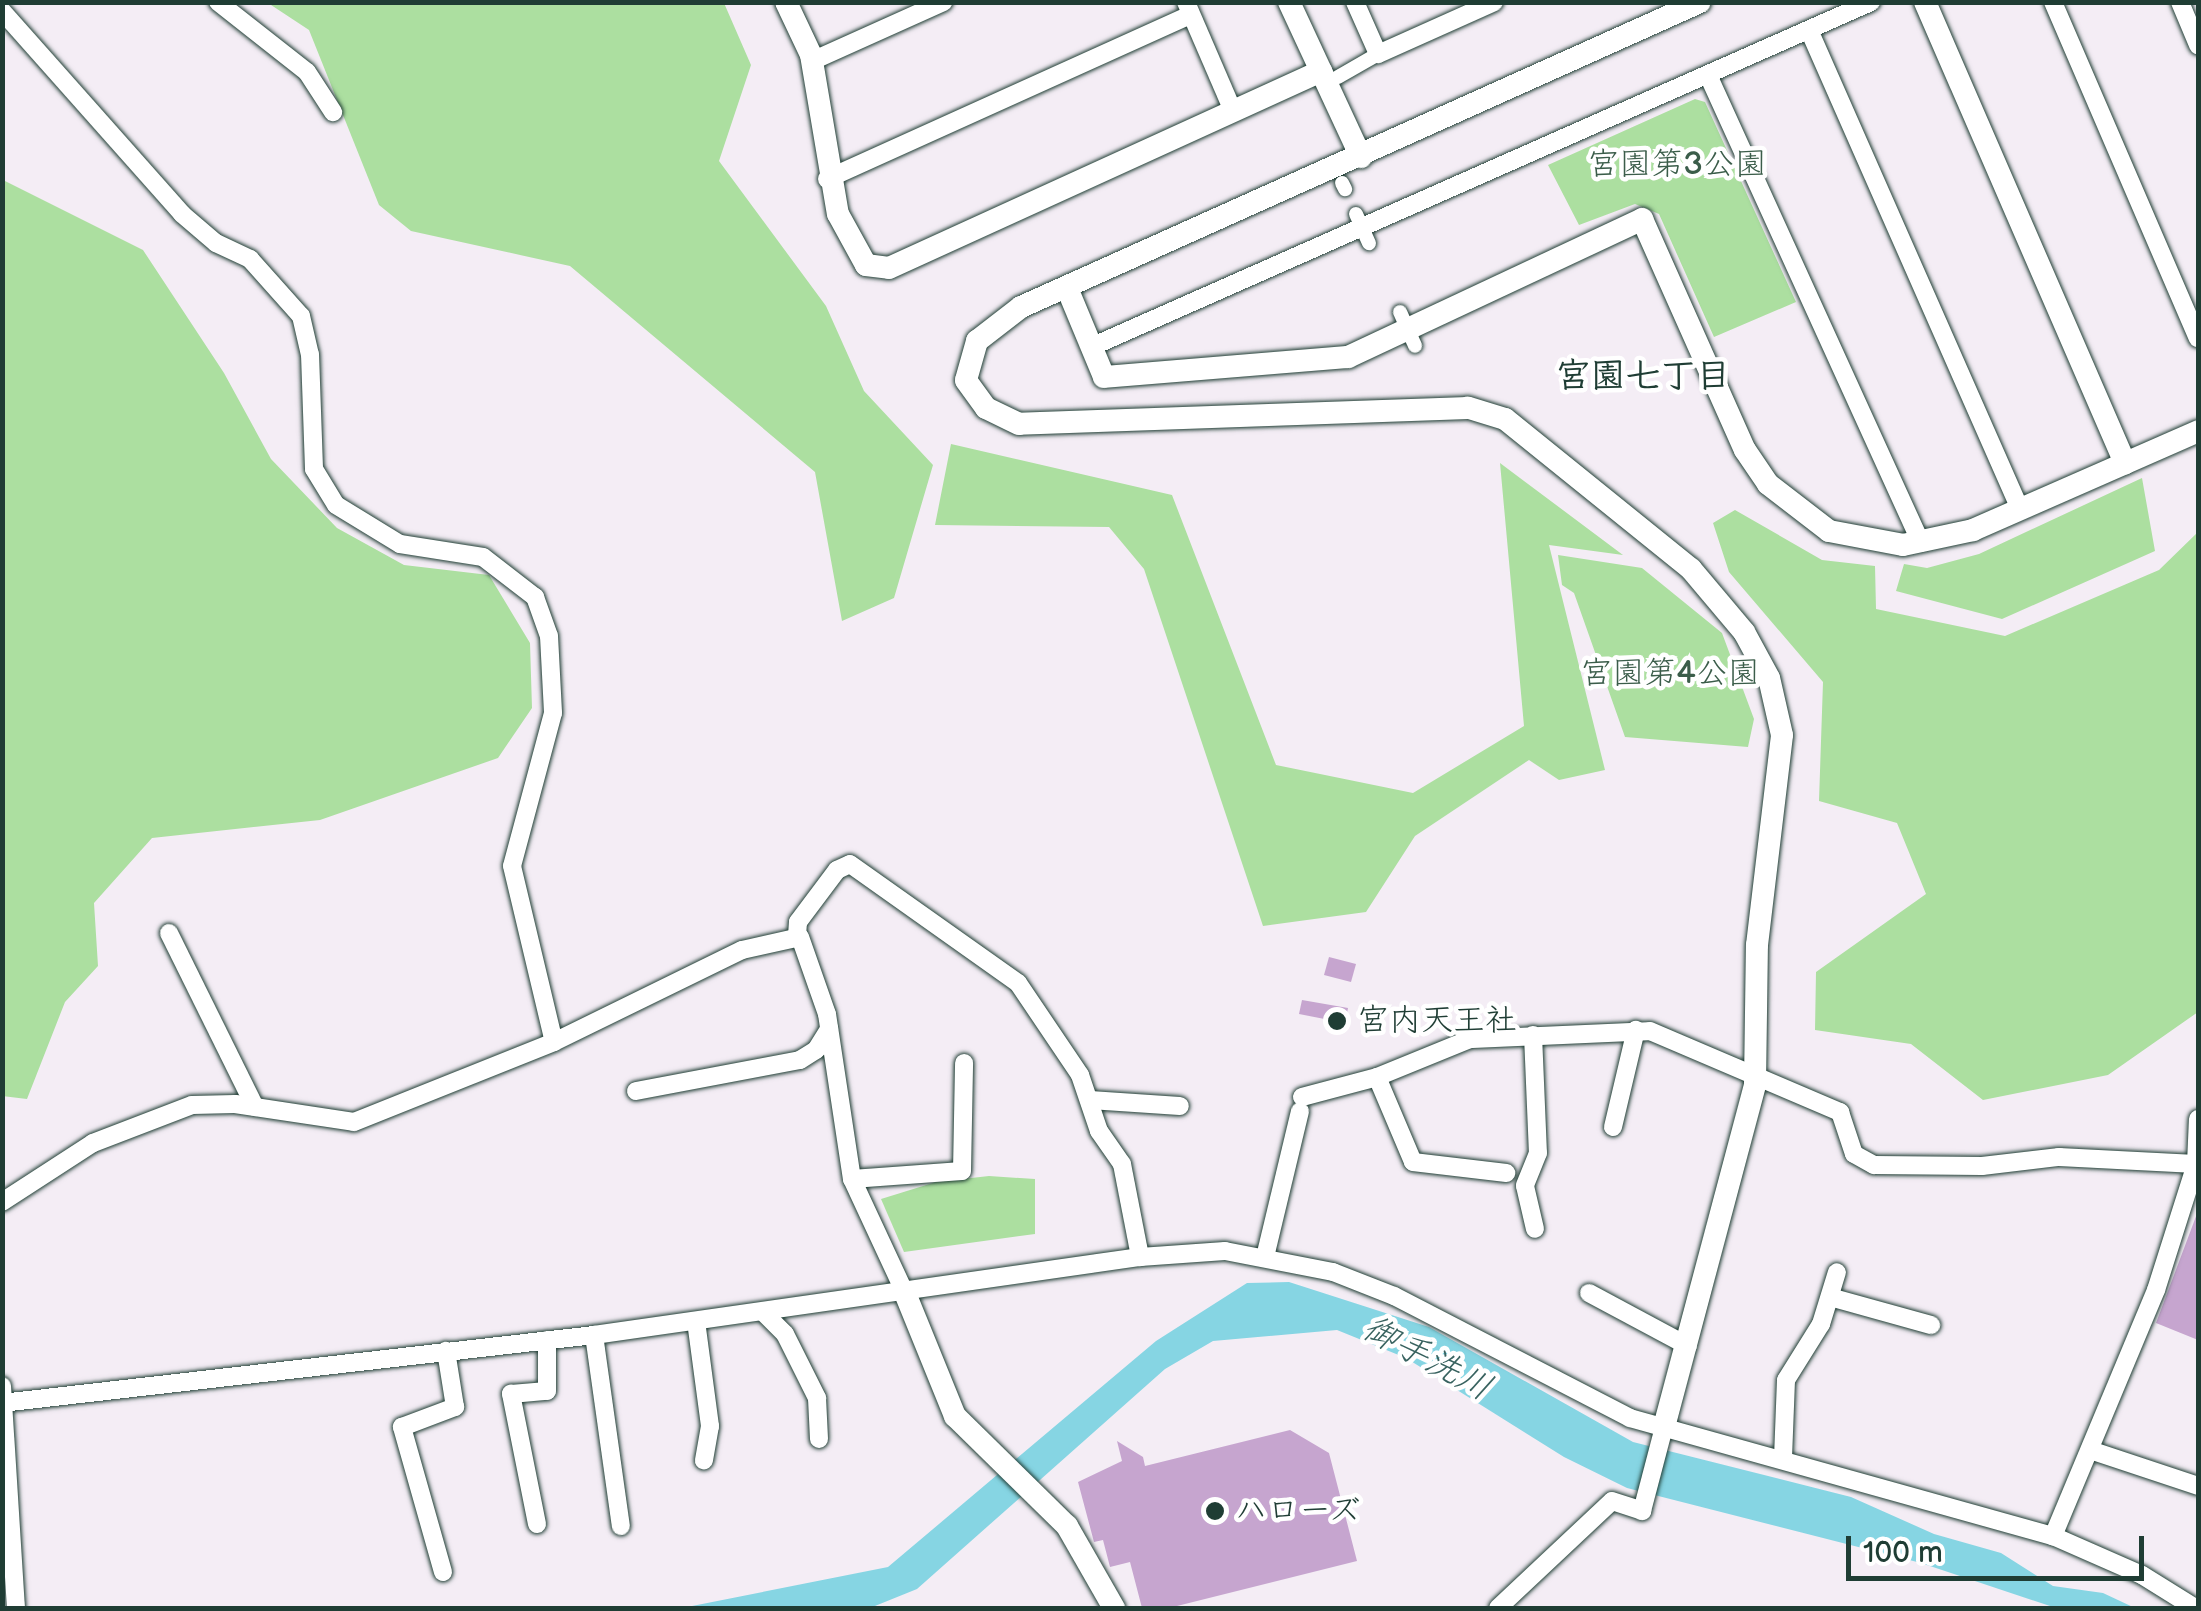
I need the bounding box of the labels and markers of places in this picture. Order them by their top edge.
place label: 宮内天王社 [1357,1002,1517,1040]
marker: 宮内天王社 [1326,1010,1348,1032]
place label: ハローズ [1235,1492,1363,1530]
marker: ハローズ [1204,1500,1226,1522]

